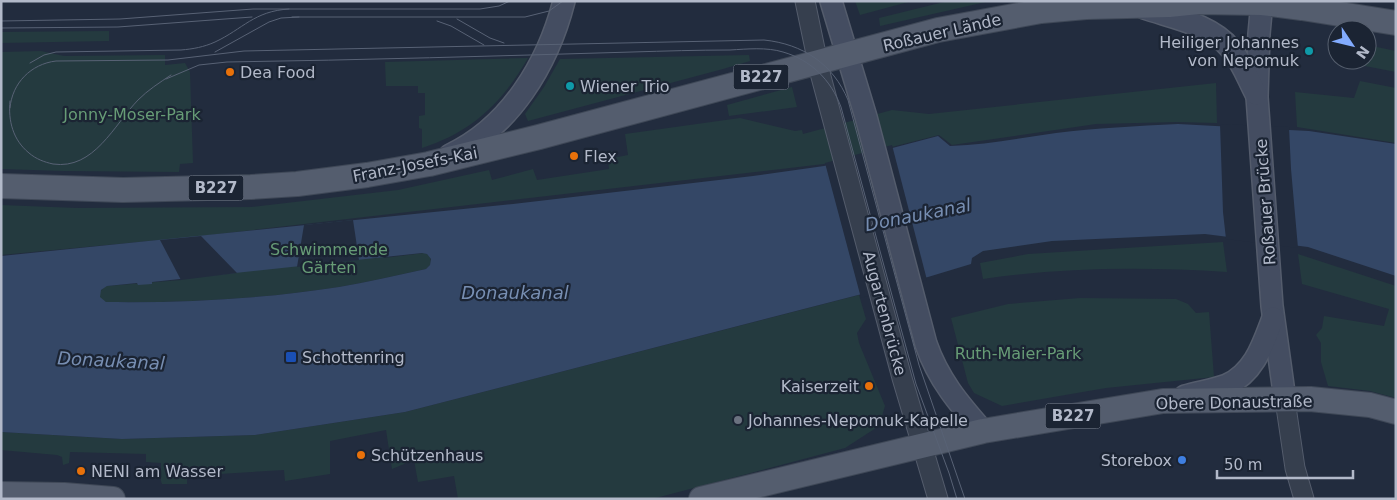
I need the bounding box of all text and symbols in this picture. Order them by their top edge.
street label: Roßauer Lände [881,10,1003,55]
north arrow [1327,20,1377,70]
place label: Heiliger Johannes von Nepomuk [1159,33,1300,70]
text: N [1353,43,1373,62]
marker: Heiliger Johannes von Nepomuk [1303,45,1315,57]
place label: Dea Food [240,63,315,82]
road number: B227 [734,64,788,90]
marker: Dea Food [224,66,236,78]
place label: Wiener Trio [580,77,670,96]
marker: Wiener Trio [564,80,576,92]
park label: Jonny-Moser-Park [62,105,201,124]
street label: Roßauer Brücke [1252,138,1279,266]
street label: Franz-Josefs-Kai [351,143,479,186]
place label: Flex [584,147,617,166]
marker: Flex [568,150,580,162]
road number: B227 [188,176,244,200]
water label: Donaukanal [863,194,973,235]
park label: Schwimmende Gärten [270,240,388,277]
street label: Augartenbrücke [859,249,910,377]
water label: Donaukanal [461,282,569,303]
park label: Ruth-Maier-Park [955,344,1082,363]
water label: Donaukanal [57,347,165,374]
place label: Schottenring [302,348,405,367]
marker: Schottenring [284,350,298,364]
place label: Kaiserzeit [781,377,859,396]
marker: Kaiserzeit [863,380,875,392]
street label: Obere Donaustraße [1155,392,1313,413]
road number: B227 [1046,404,1100,428]
place label: Johannes-Nepomuk-Kapelle [747,411,968,430]
marker: Johannes-Nepomuk-Kapelle [732,414,744,426]
place label: Schützenhaus [371,446,483,465]
scale bar [1217,448,1353,480]
marker: Schützenhaus [355,449,367,461]
place label: Storebox [1101,451,1172,470]
marker: Storebox [1176,454,1188,466]
text: 50 m [1224,456,1262,474]
place label: NENI am Wasser [91,462,223,481]
marker: NENI am Wasser [75,465,87,477]

